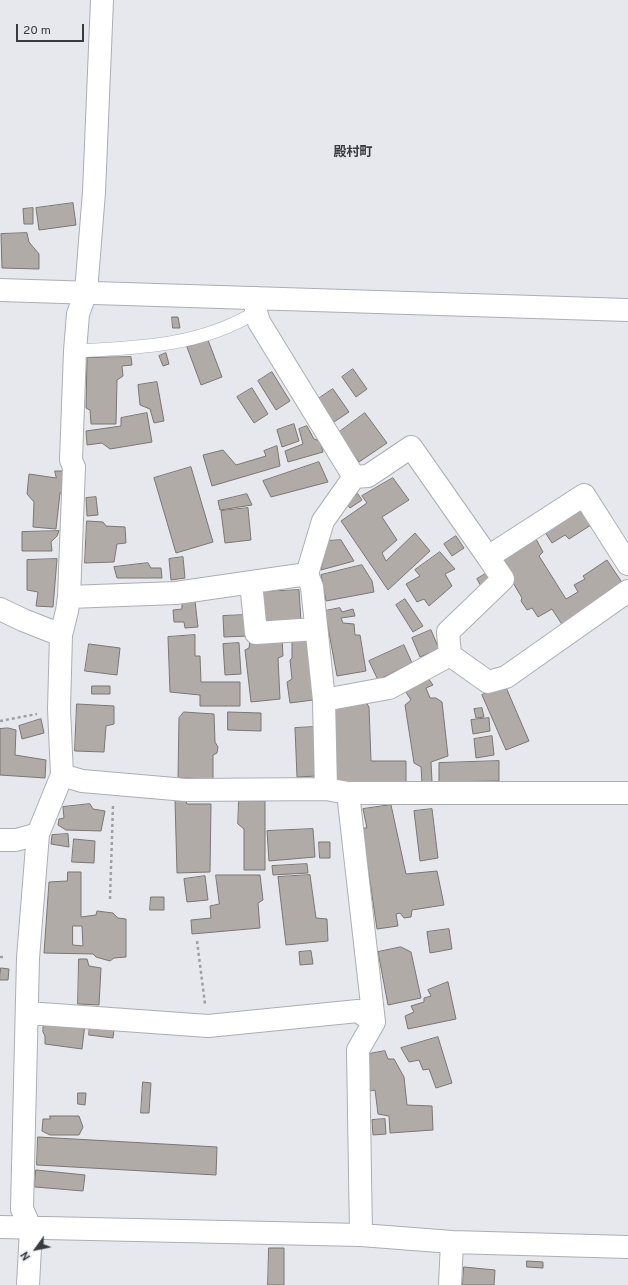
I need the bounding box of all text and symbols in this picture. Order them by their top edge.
scale bar [18,16,86,42]
text: 20 m [23,23,51,39]
district label: 殿村町 [334,145,372,161]
north arrow [16,1229,56,1269]
text: N [18,1248,34,1263]

